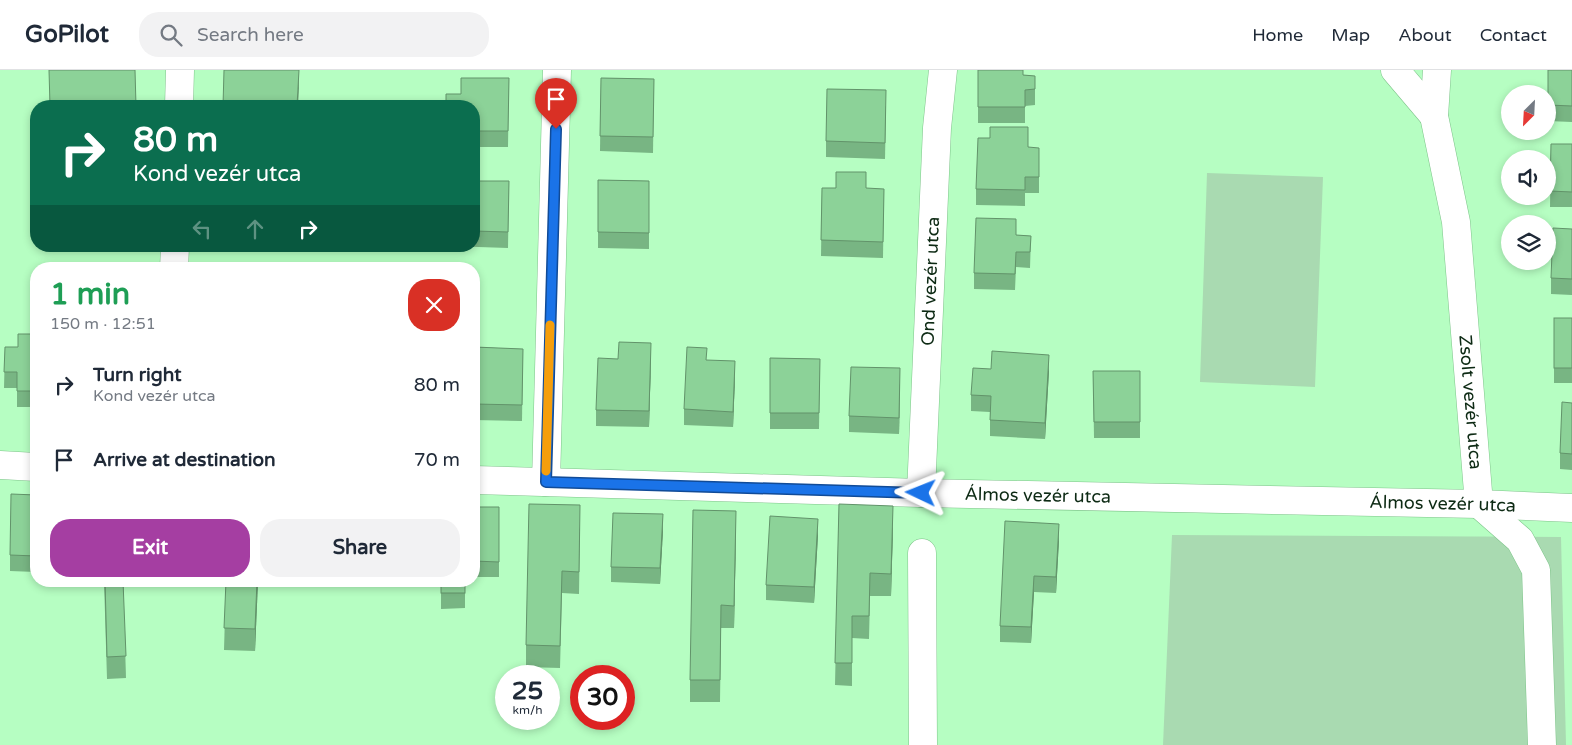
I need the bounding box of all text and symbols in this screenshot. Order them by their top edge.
search box [139,12,489,57]
text: GoPilot [25,20,109,49]
icon: search [157,21,185,49]
text: Search here [197,24,304,46]
text: Home [1252,24,1303,46]
text: Map [1331,24,1370,46]
text: About [1398,24,1452,46]
text: Contact [1480,24,1547,46]
pin [535,78,577,129]
icon: arrive [542,85,570,113]
north arrow [1501,85,1556,140]
map controls [1501,85,1556,270]
text: 80 m [133,119,218,161]
icon: right [50,120,115,185]
button: sound [1501,150,1556,205]
text: Kond vezér utca [133,161,301,187]
icon: left [188,215,216,243]
icon: ahead [241,215,269,243]
icon: right [294,215,322,243]
button: layers [1501,215,1556,270]
street label: Ond vezér utca [916,216,944,346]
text: 1 min [50,276,130,313]
button: close [408,279,460,331]
text: 150 m · 12:51 [50,314,156,334]
street label: Zsolt vezér utca [1454,334,1487,470]
text: Turn right [93,364,181,386]
icon: right [50,371,78,399]
text: 80 m [414,374,460,396]
text: Kond vezér utca [93,386,215,406]
icon: arrive [50,446,78,474]
text: Arrive at destination [93,449,276,471]
text: 70 m [414,449,460,471]
position arrow [894,466,946,518]
street label: Álmos vezér utca [964,483,1111,508]
street label: Álmos vezér utca [1369,491,1516,517]
button: Exit [50,519,250,577]
button: Share [260,519,460,577]
speed limit sign: 30 [570,665,635,730]
text: 25 [512,676,543,706]
text: km/h [512,703,543,717]

